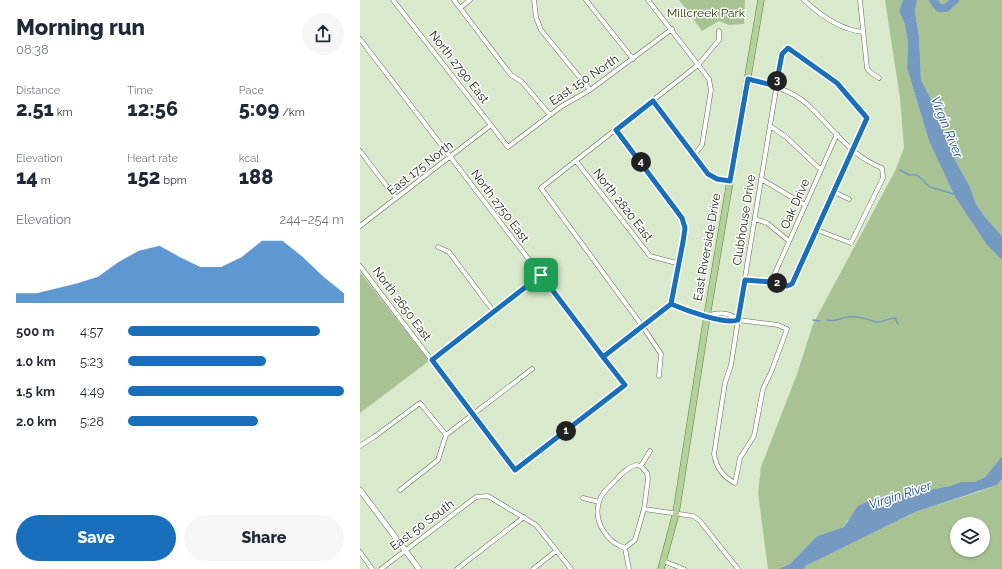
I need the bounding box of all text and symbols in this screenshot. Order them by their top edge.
park label: Millcreek Park [667,6,746,20]
button: share [302,13,344,55]
text: Morning run [16,14,145,40]
street label: North 2790 East [426,28,492,106]
text: 08:38 [16,42,49,57]
street label: East 150 North [547,52,621,108]
pin: 3 [767,71,787,91]
text: 3 [774,74,780,87]
text: Distance [16,84,60,97]
text: Time [127,84,153,97]
text: Pace [239,84,264,97]
water label: Virgin River [928,94,966,160]
text: 2.51 [16,97,54,121]
text: 12:56 [127,97,178,121]
text: 5:09 [239,97,279,121]
text: km [54,106,73,119]
text: /km [279,106,305,119]
street label: East 175 North [385,138,455,198]
text: Elevation [16,152,63,165]
text: Heart rate [127,152,178,165]
text: kcal [239,152,259,165]
pin: 4 [631,152,651,172]
text: 4 [638,155,644,168]
text: 14 [16,165,38,189]
text: 152 [127,165,160,189]
text: 188 [239,165,273,189]
street label: North 2820 East [590,166,656,244]
street label: North 2750 East [468,167,532,245]
text: m [38,174,51,187]
text: bpm [160,174,187,187]
street label: Clubhouse Drive [730,174,758,266]
street label: Oak Drive [778,177,812,231]
street label: East Riverside Drive [691,192,723,302]
text: Elevation [16,212,71,227]
text: 244–254 m [279,212,344,227]
pin [524,258,558,292]
street label: North 2650 East [370,264,434,344]
icon: arrive [530,264,552,286]
pin: 2 [767,273,787,293]
text: 2 [774,276,780,289]
text: 500 m [16,324,54,339]
text: 4:57 [80,324,104,339]
text: 1.0 km [16,354,56,369]
text: 5:23 [80,354,103,369]
text: 1.5 km [16,384,55,399]
text: 4:49 [80,384,104,399]
text: 2.0 km [16,414,57,429]
text: 5:28 [80,414,104,429]
pin: 1 [556,421,576,441]
text: 1 [563,424,569,437]
water label: Virgin River [867,478,934,512]
street label: East 50 South [387,496,457,554]
button: Save [16,515,176,561]
button: Share [184,515,344,561]
map controls [950,517,990,557]
button: layers [950,517,990,557]

